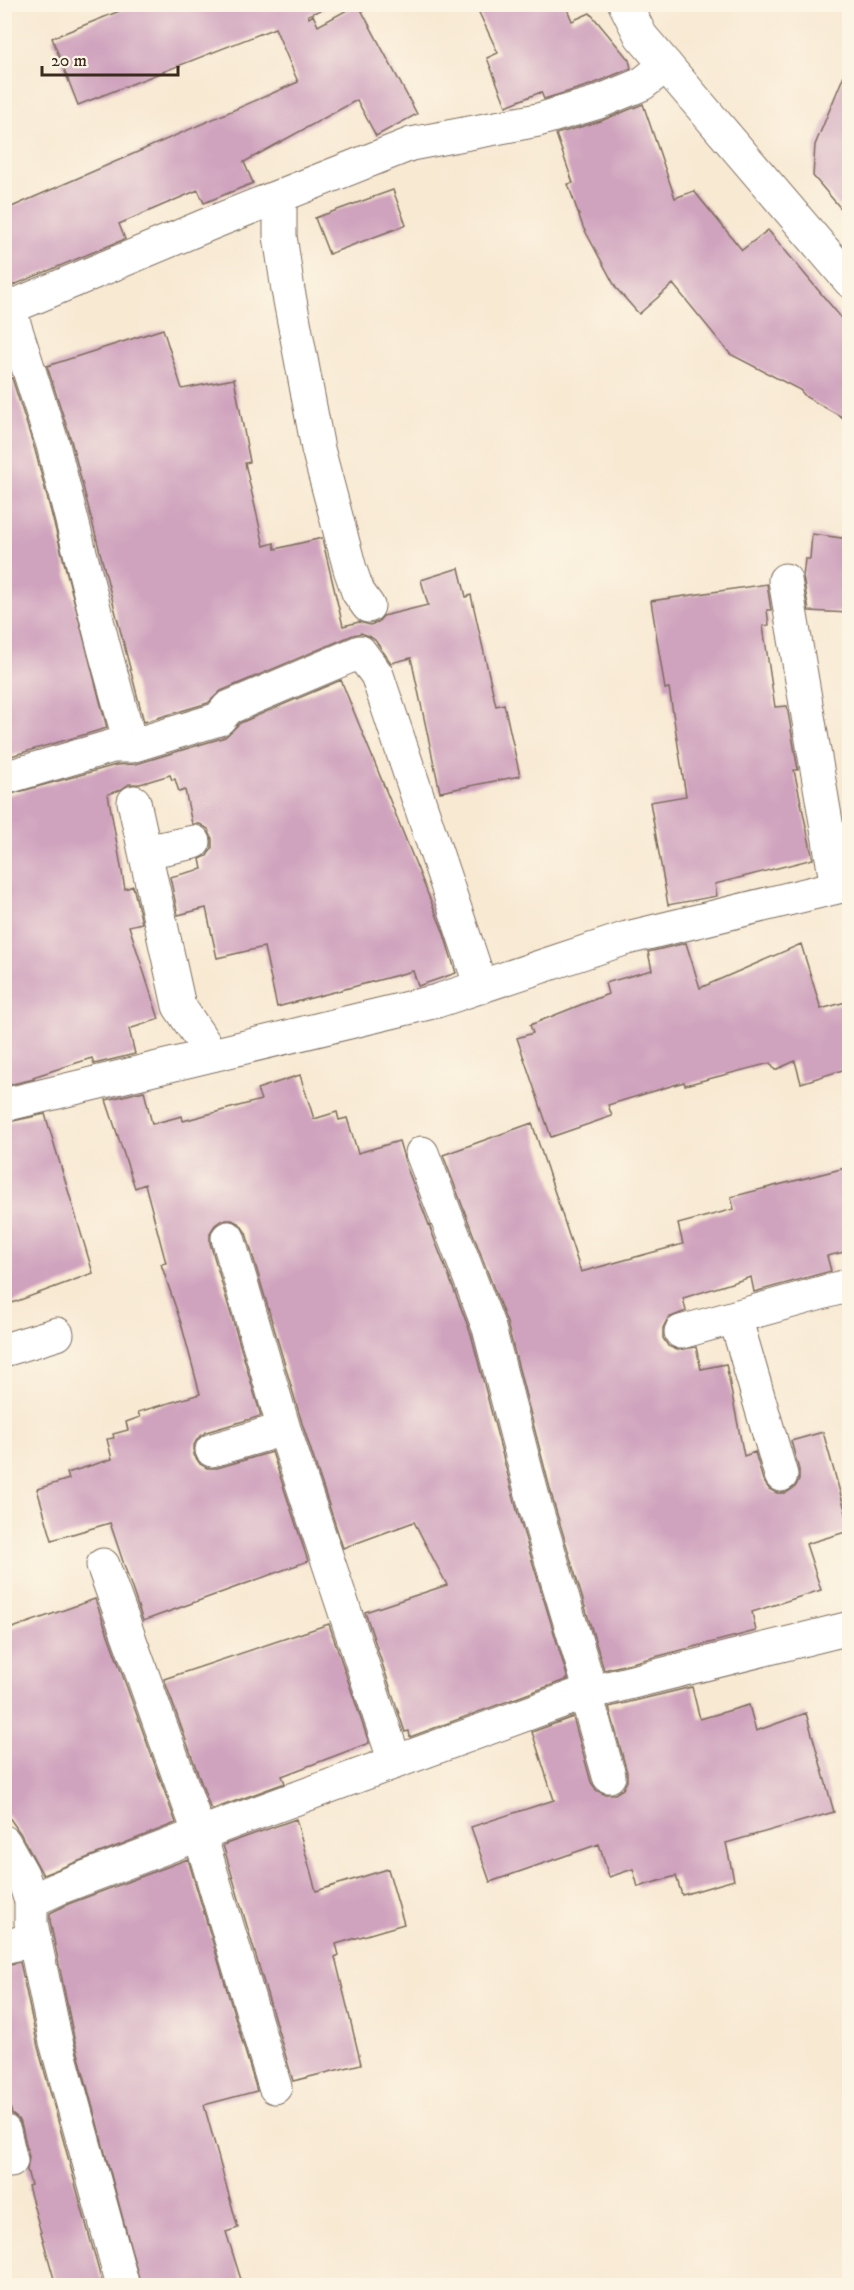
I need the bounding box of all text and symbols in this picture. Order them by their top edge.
scale bar [42,39,178,77]
text: 20 m [51,50,87,72]

